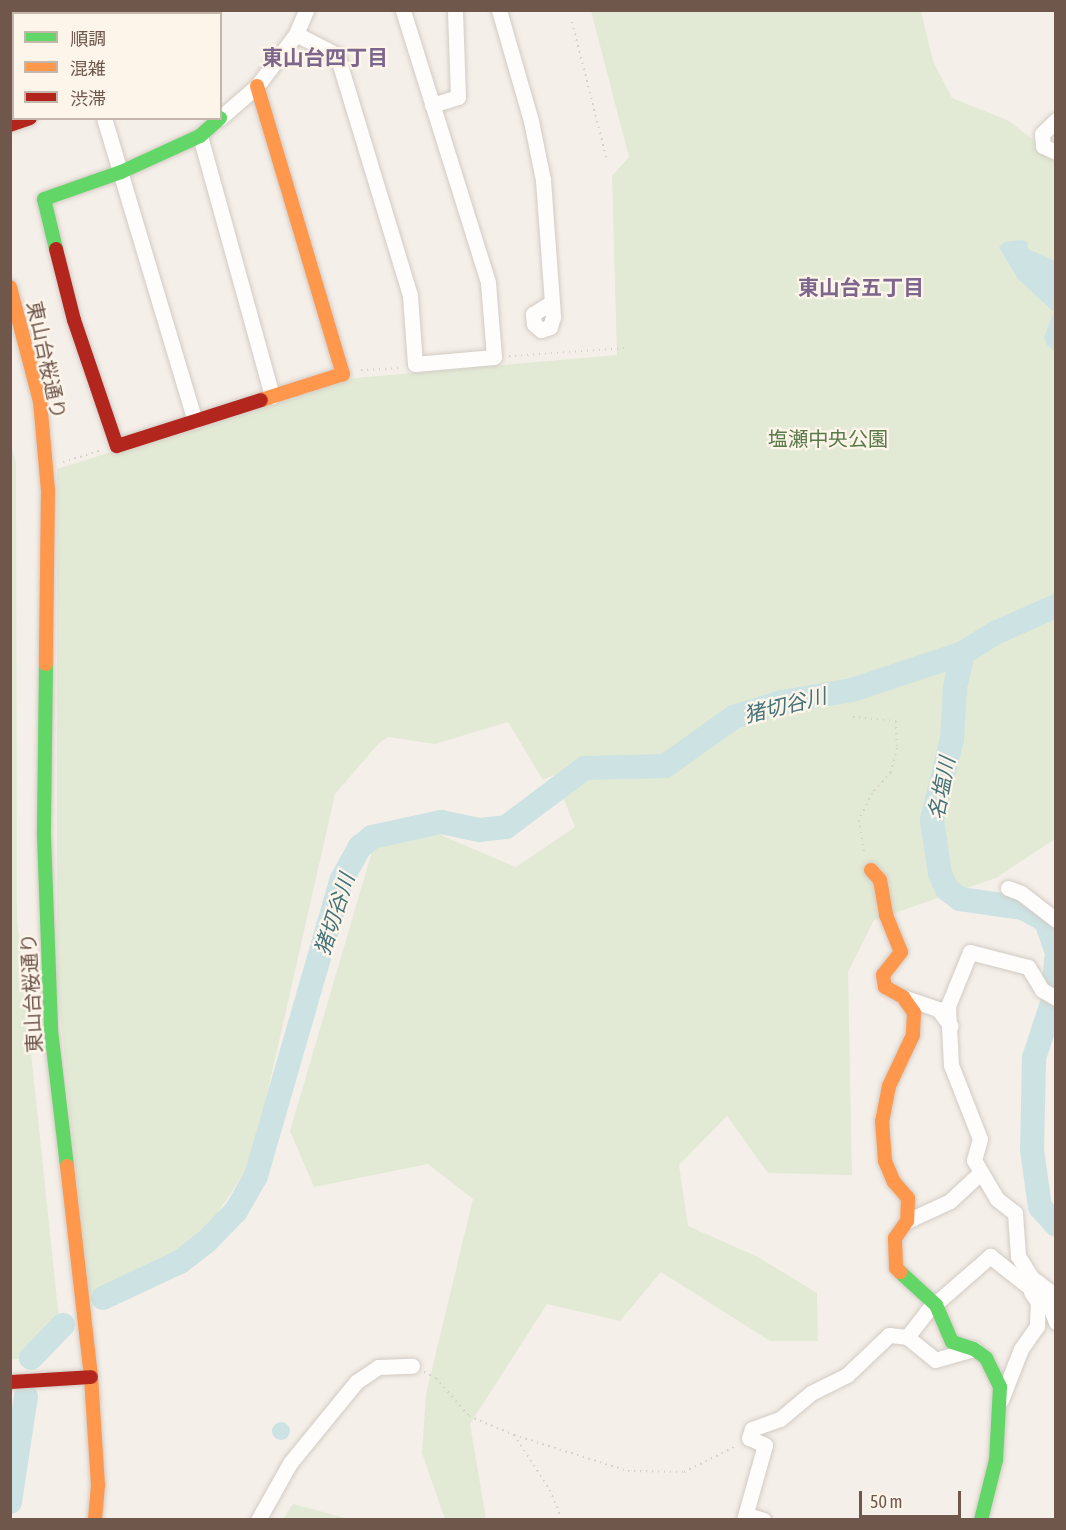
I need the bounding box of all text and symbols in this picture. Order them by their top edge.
legend [12,12,222,120]
text: 順調 [70,28,106,49]
district label: 東山台四丁目 [262,44,388,70]
text: 混雑 [70,58,106,79]
text: 渋滞 [70,88,106,109]
district label: 東山台五丁目 [798,274,924,300]
street label: 東山台桜通り [23,299,71,421]
park label: 塩瀬中央公園 [768,426,888,450]
water label: 猪切谷川 [741,683,829,727]
water label: 名塩川 [923,755,959,821]
water label: 猪切谷川 [309,870,359,958]
street label: 東山台桜通り [16,932,46,1054]
scale bar [862,1479,964,1517]
text: 50 m [870,1491,902,1512]

